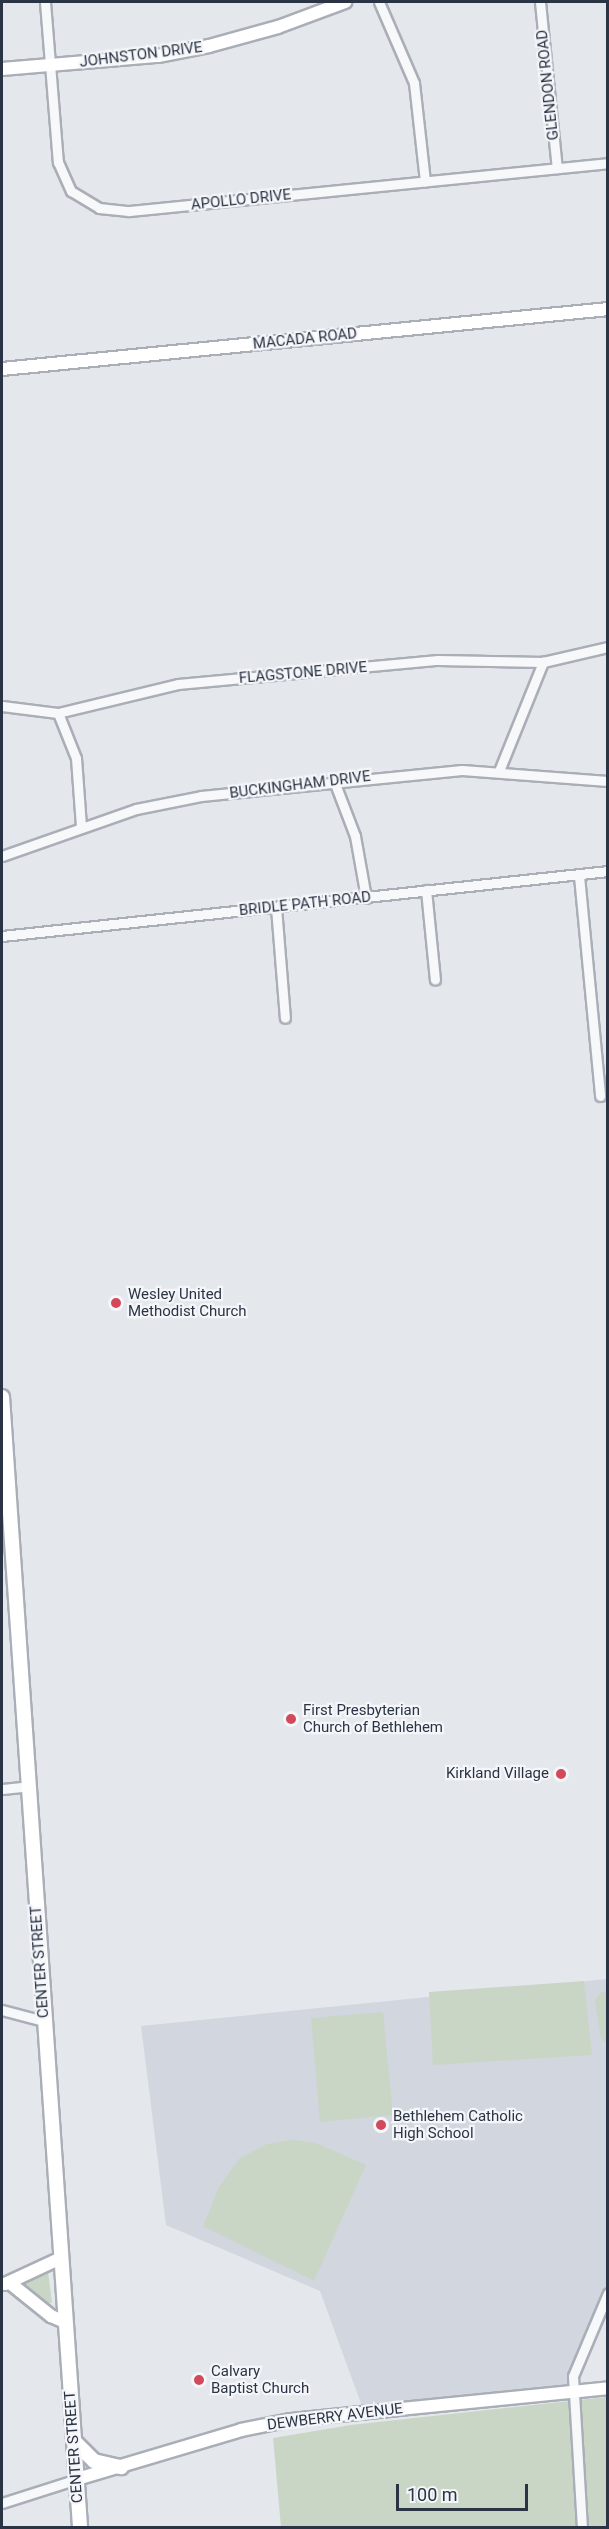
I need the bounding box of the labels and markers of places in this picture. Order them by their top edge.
place label: Wesley United Methodist Church [128,1285,247,1320]
marker: Wesley United Methodist Church [109,1296,123,1310]
place label: First Presbyterian Church of Bethlehem [303,1701,443,1736]
marker: First Presbyterian Church of Bethlehem [284,1712,298,1726]
place label: Kirkland Village [446,1765,549,1783]
marker: Kirkland Village [554,1767,568,1781]
place label: Bethlehem Catholic High School [393,2107,523,2142]
marker: Bethlehem Catholic High School [374,2118,388,2132]
place label: Calvary Baptist Church [211,2362,309,2397]
marker: Calvary Baptist Church [192,2373,206,2387]

